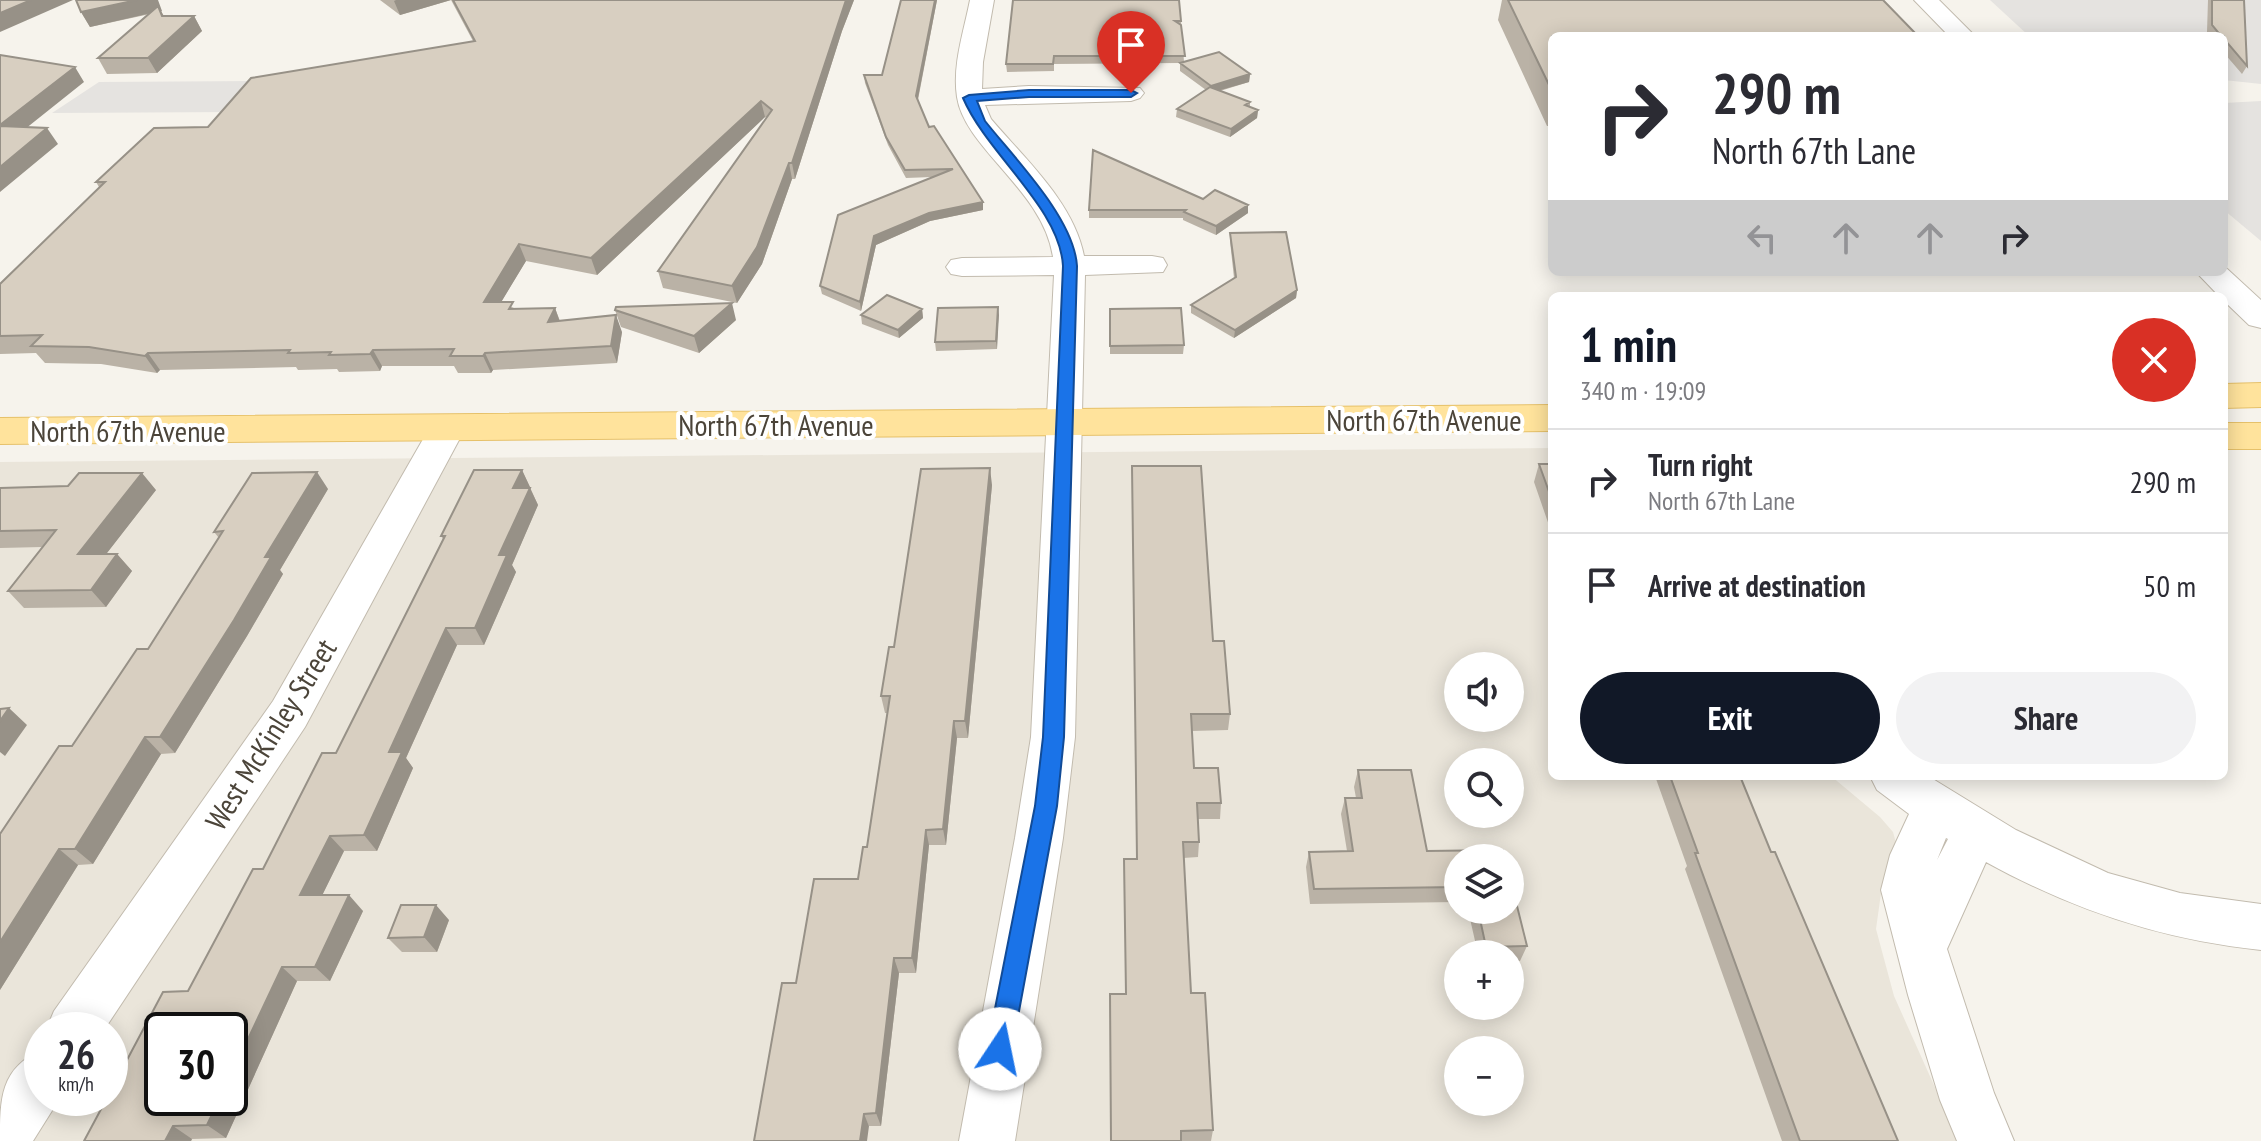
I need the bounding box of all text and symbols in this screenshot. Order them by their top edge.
pin [1097,11,1165,93]
icon: arrive [1109,23,1153,67]
text: 290 m [1712,57,1841,129]
icon: right [1580,64,1684,168]
text: North 67th Lane [1712,127,1916,174]
icon: left [1740,216,1784,260]
icon: ahead [1824,216,1868,260]
icon: ahead [1908,216,1952,260]
icon: right [1992,216,2036,260]
text: 1 min [1580,313,1677,375]
button: close [2112,318,2196,402]
text: 340 m · 19:09 [1580,374,1706,407]
street label: North 67th Avenue [1326,400,1522,439]
street label: North 67th Avenue [678,405,874,444]
street label: North 67th Avenue [30,411,226,450]
text: Turn right [1648,445,1752,484]
icon: right [1580,459,1624,503]
text: 290 m [2130,462,2196,501]
text: North 67th Lane [1648,484,1795,517]
icon: arrive [1580,563,1624,607]
text: Arrive at destination [1648,566,1866,605]
text: 50 m [2143,566,2196,605]
street label: West McKinley Street [196,631,345,837]
map controls [1444,652,1524,1116]
button: sound [1444,652,1524,732]
button: Exit [1580,672,1880,764]
button: Share [1896,672,2196,764]
button: search [1444,748,1524,828]
button: layers [1444,844,1524,924]
button: + [1444,940,1524,1020]
position arrow [958,1007,1042,1091]
speed limit sign: 30 [144,1012,248,1116]
text: 26 [57,1028,95,1080]
button: − [1444,1036,1524,1116]
text: km/h [58,1071,94,1097]

